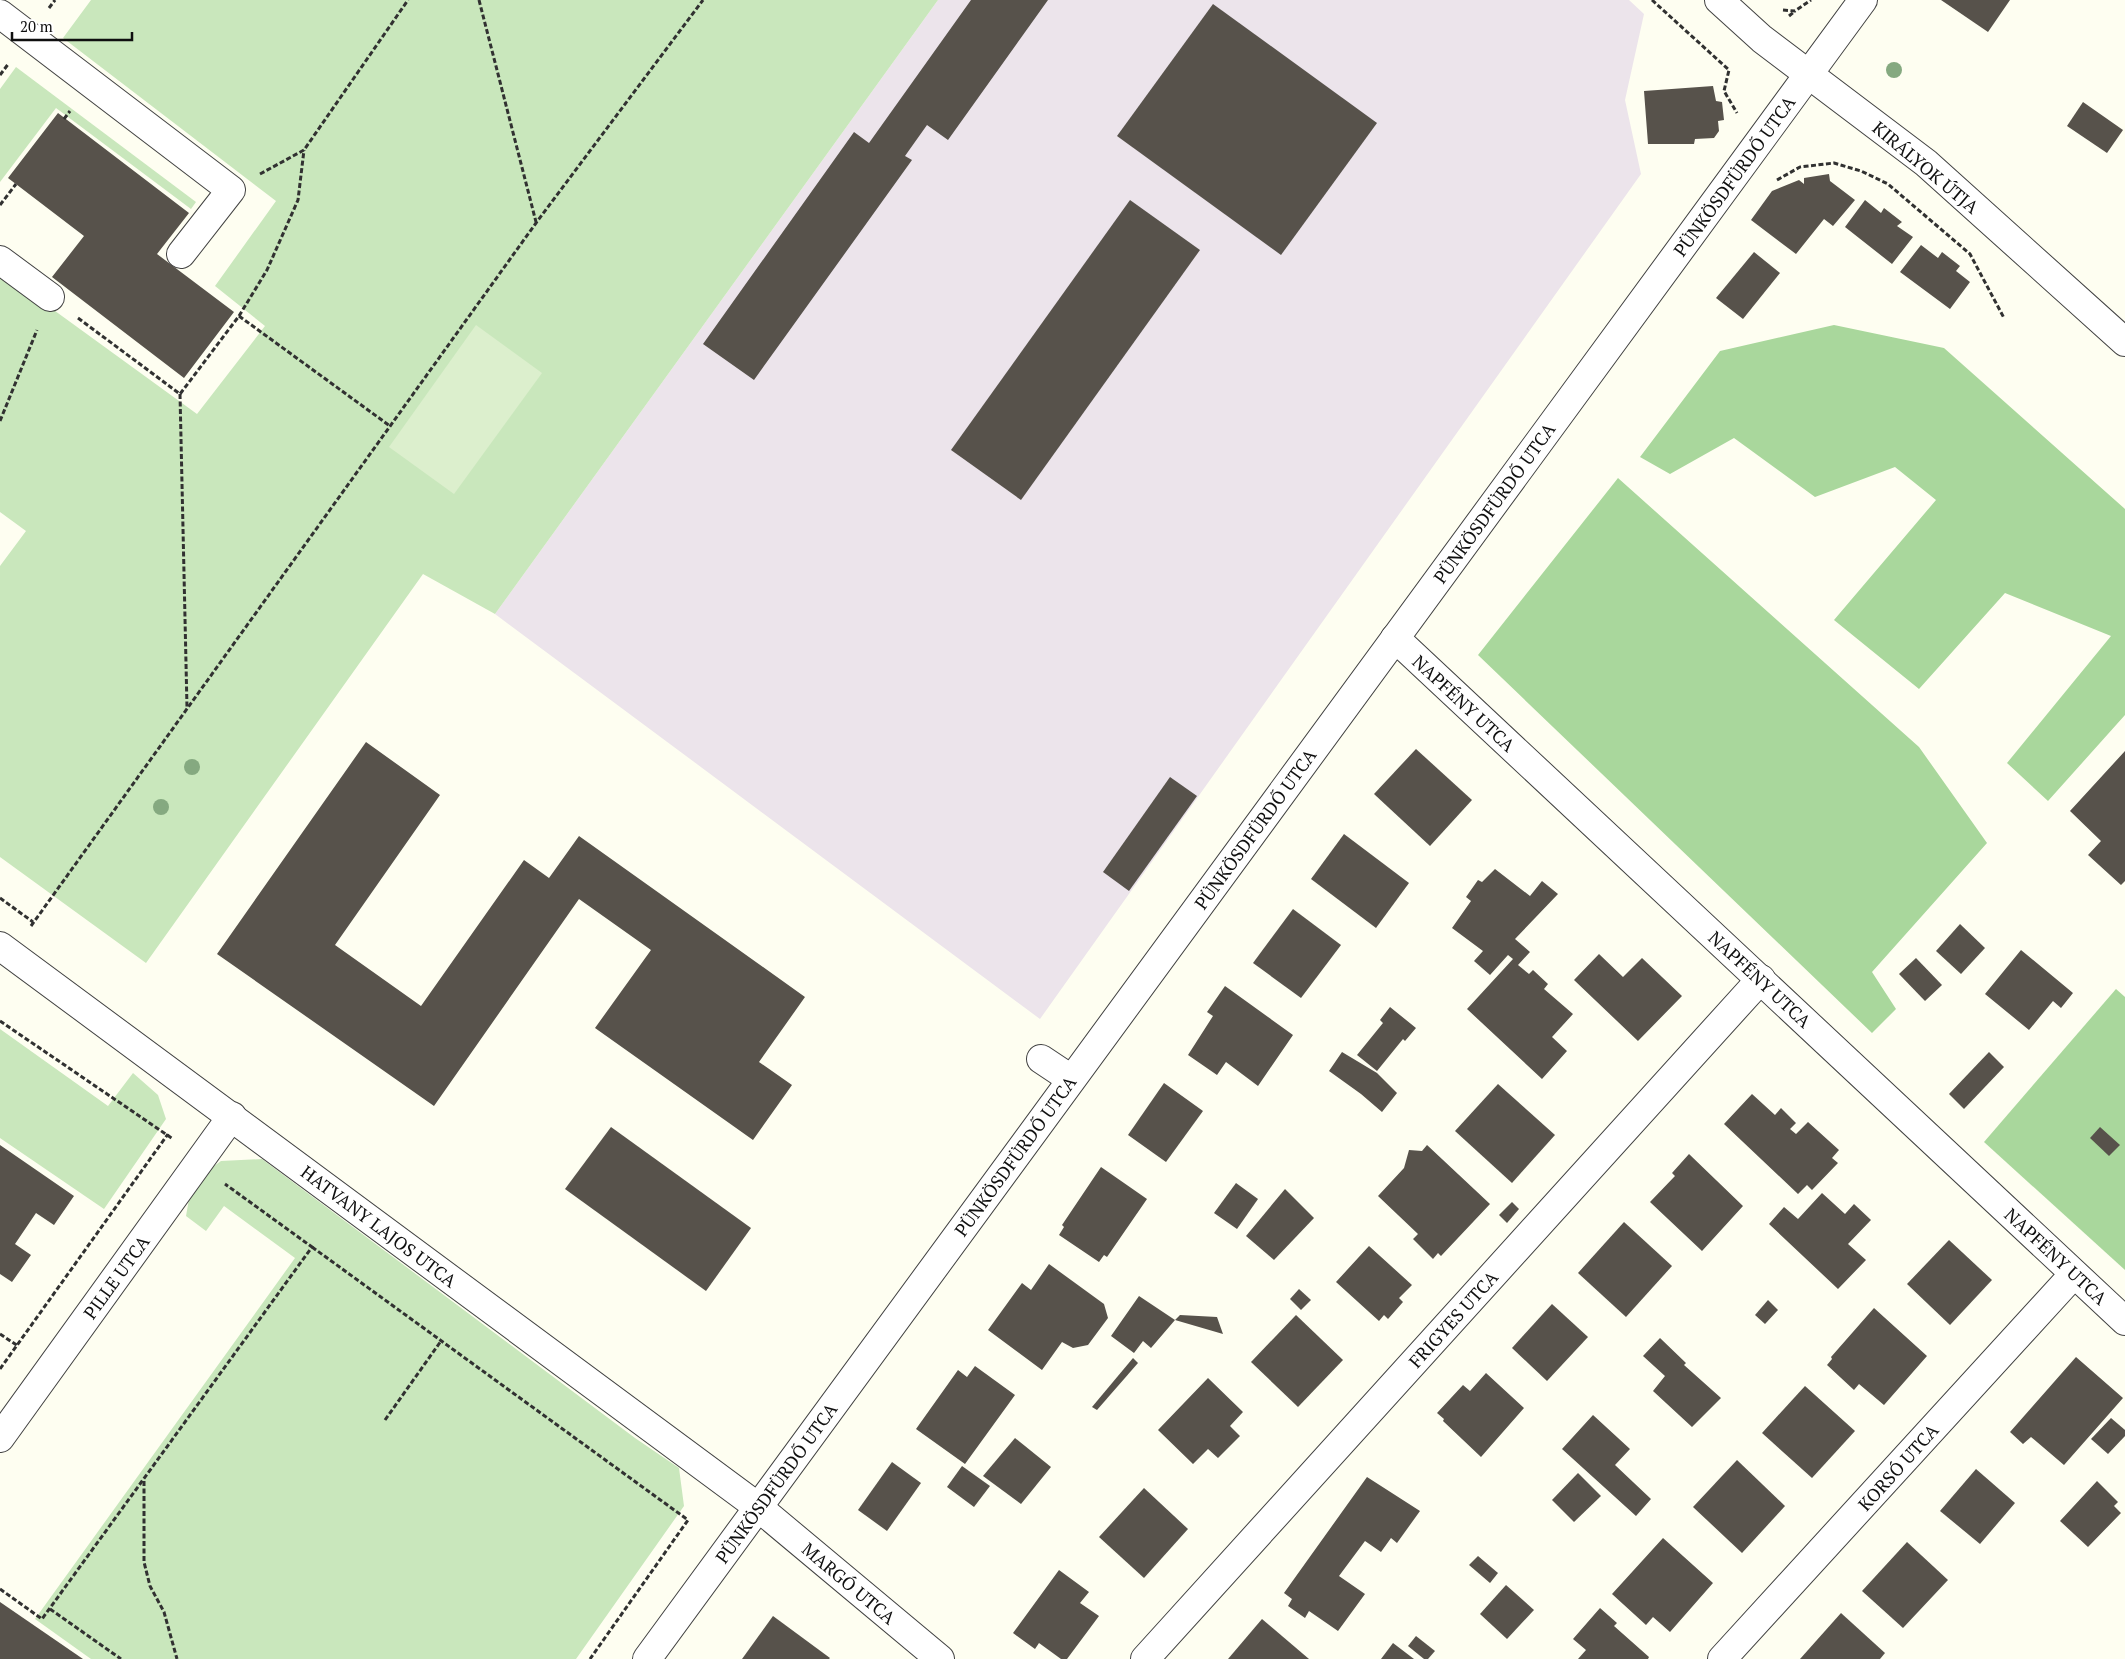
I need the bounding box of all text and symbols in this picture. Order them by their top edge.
scale bar [12,10,132,42]
text: 20 m [20,16,53,36]
street label: PÜNKÖSDFÜRDŐ UTCA [1668,90,1801,261]
street label: KIRÁLYOK ÚTJA [1868,115,1985,219]
street label: PÜNKÖSDFÜRDŐ UTCA [1428,417,1561,588]
street label: NAPFÉNY UTCA [1408,649,1521,757]
street label: PÜNKÖSDFÜRDŐ UTCA [1189,743,1322,914]
street label: NAPFÉNY UTCA [1704,925,1817,1033]
street label: PÜNKÖSDFÜRDŐ UTCA [949,1070,1082,1241]
street label: HATVANY LAJOS UTCA [296,1160,462,1293]
street label: NAPFÉNY UTCA [2000,1202,2113,1310]
street label: PILLE UTCA [78,1230,155,1324]
street label: FRIGYES UTCA [1403,1265,1503,1372]
street label: PÜNKÖSDFÜRDŐ UTCA [710,1397,843,1568]
street label: KORSÓ UTCA [1852,1418,1944,1516]
street label: MARGÓ UTCA [797,1537,901,1630]

